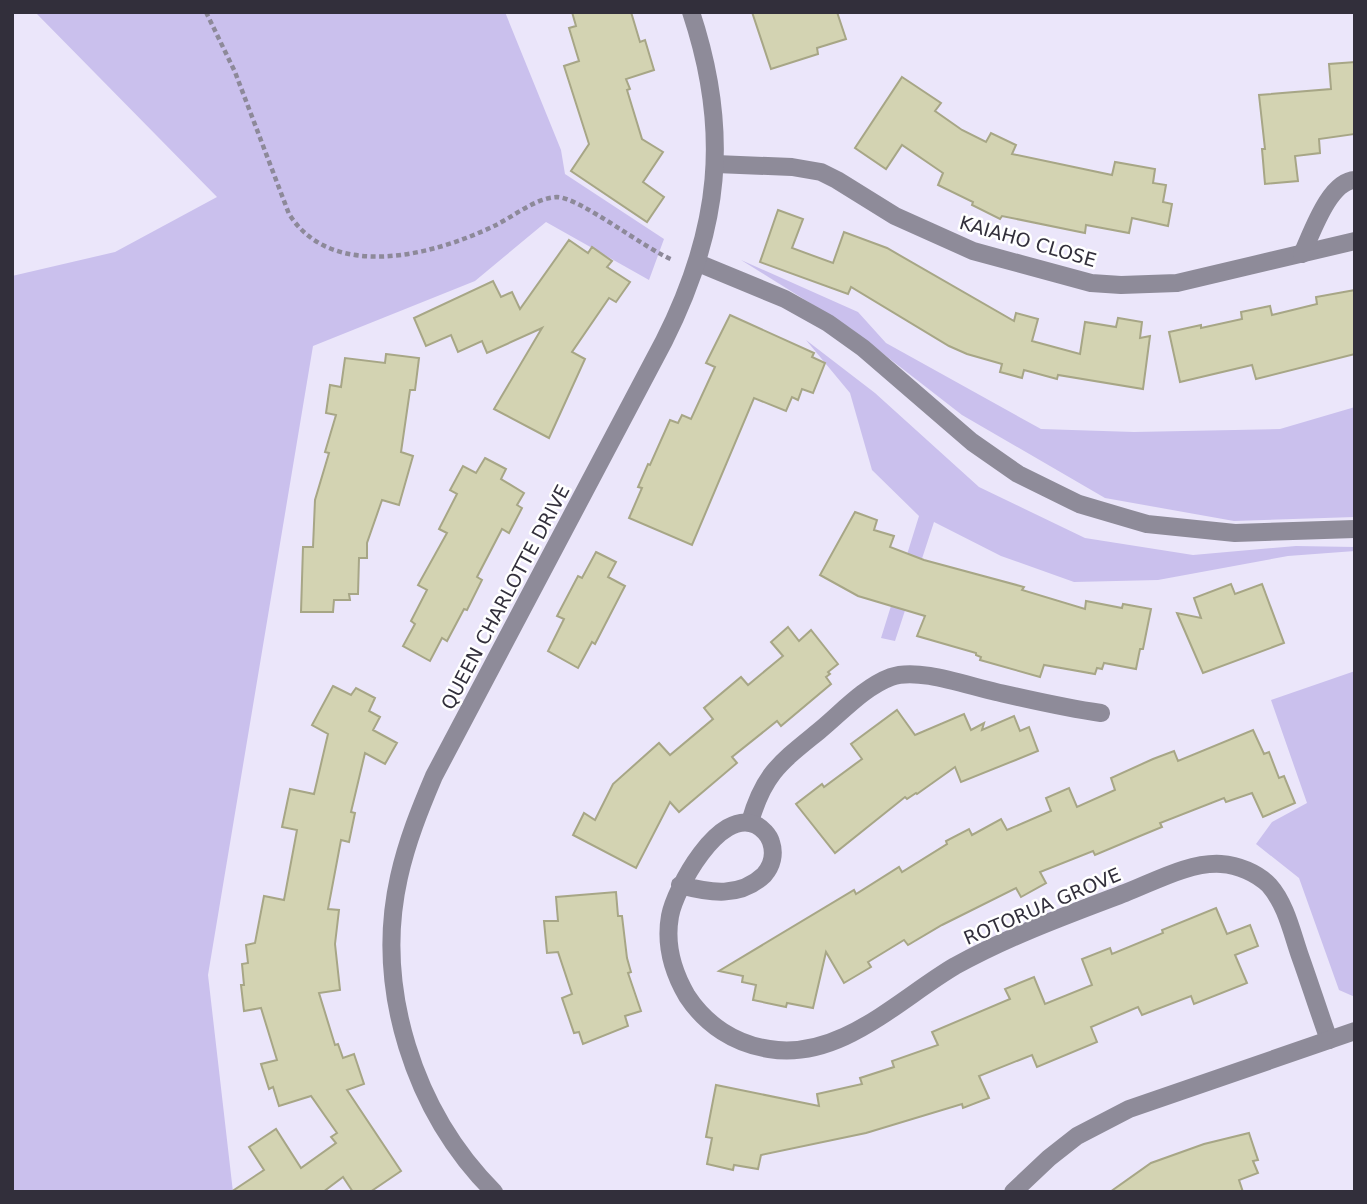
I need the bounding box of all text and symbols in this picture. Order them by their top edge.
street label: KAIAHO CLOSE [957,211,1099,271]
street label: QUEEN CHARLOTTE DRIVE [436,481,574,713]
street label: ROTORUA GROVE [960,863,1124,949]

